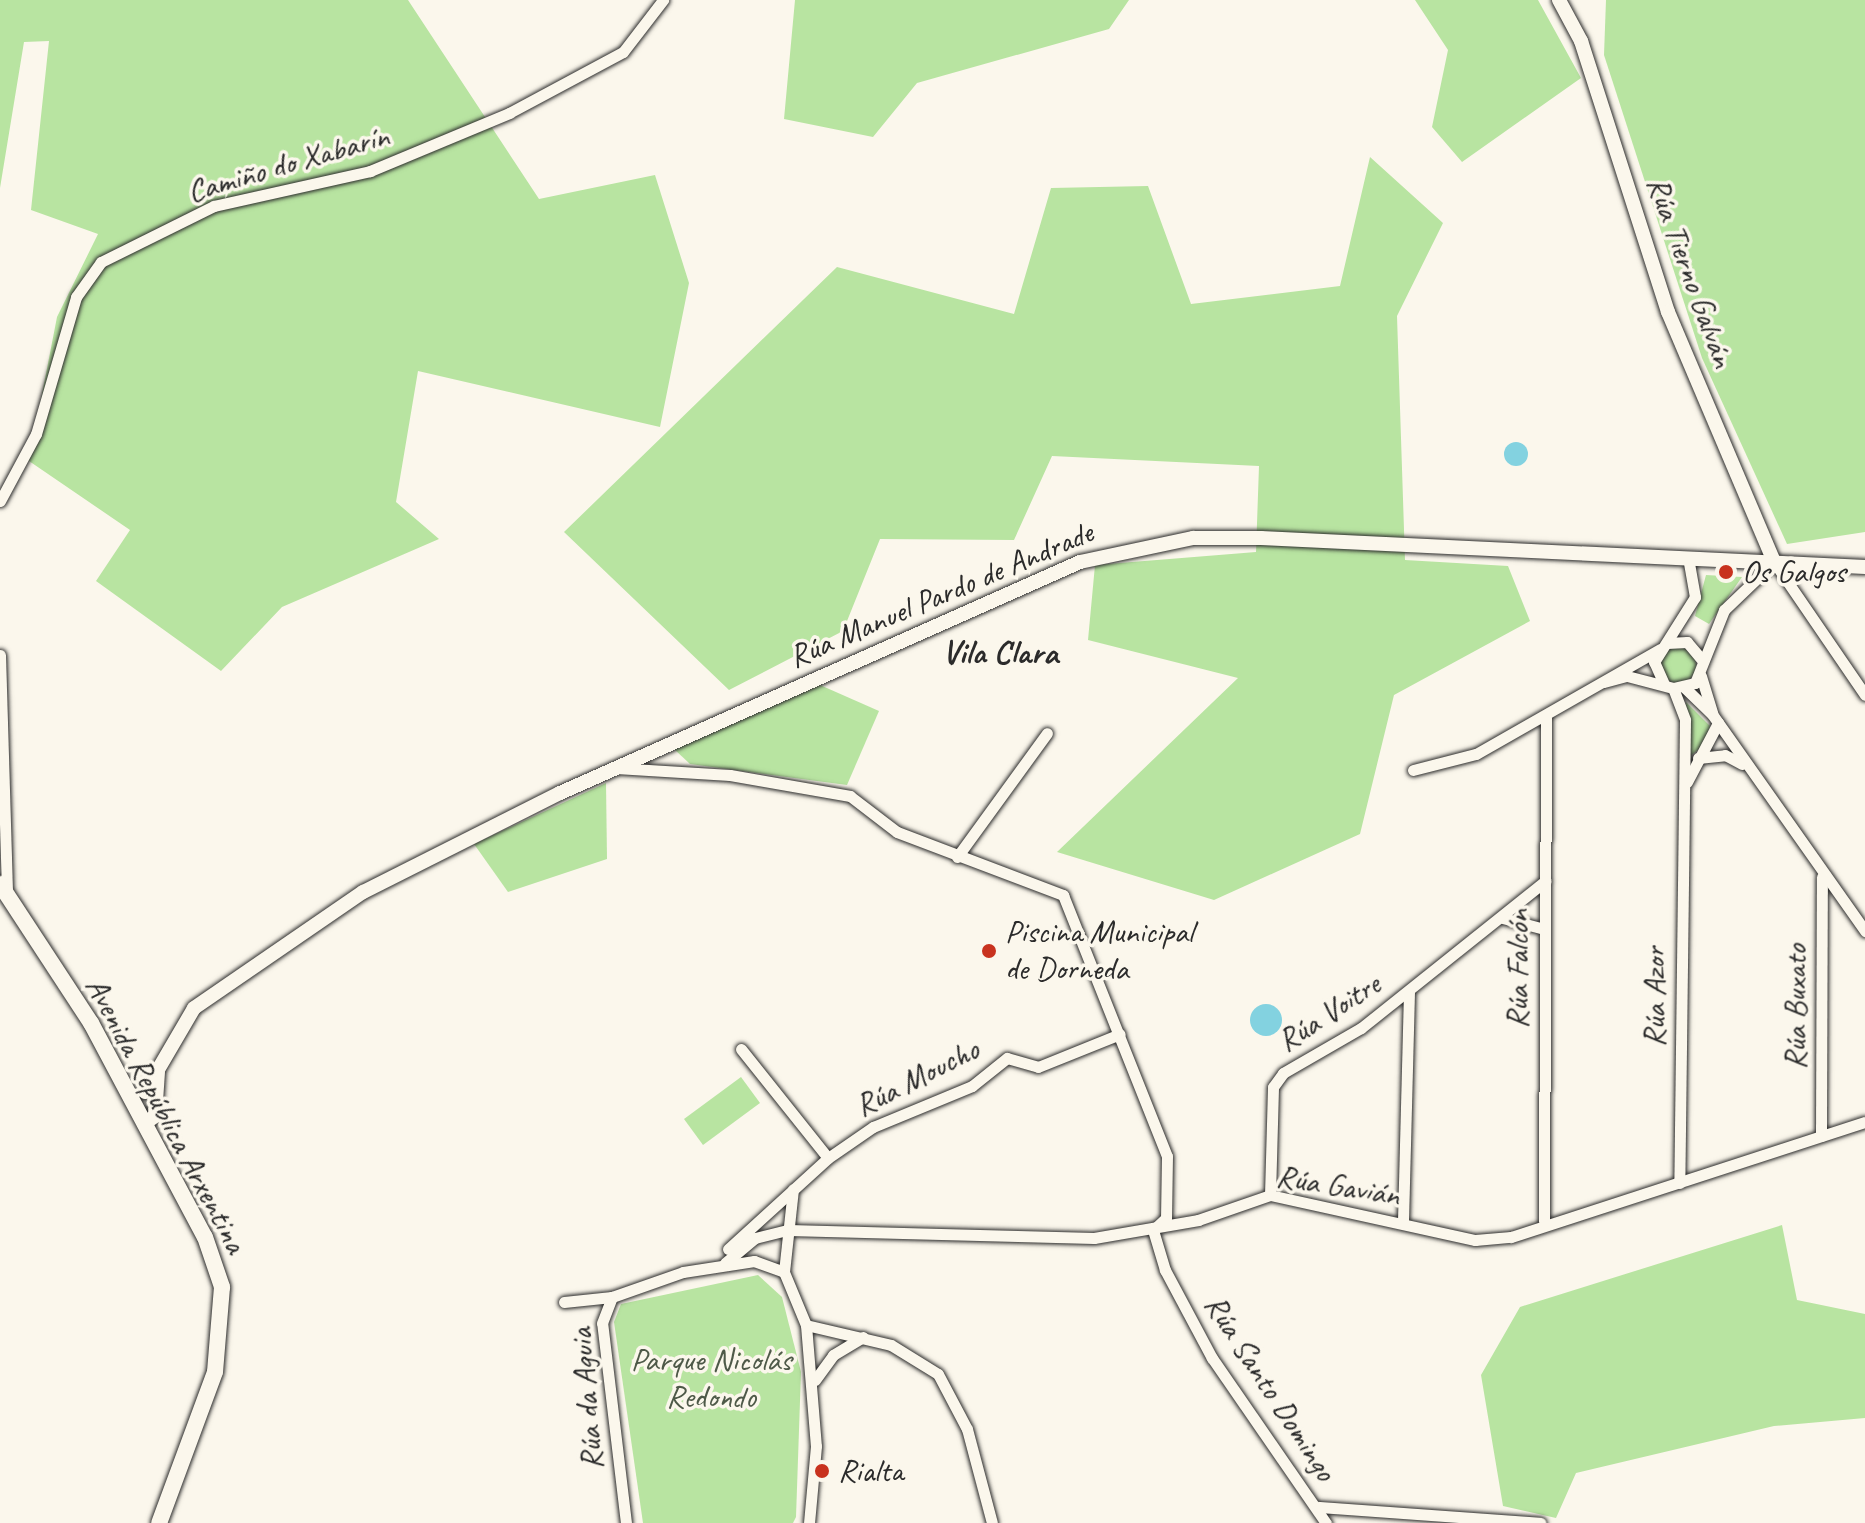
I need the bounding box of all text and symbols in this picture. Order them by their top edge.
street label: Camiño do Xabarín [183,117,393,211]
street label: Rúa Tierno Galván [1638,171,1742,373]
street label: Rúa Manuel Pardo de Andrade [782,513,1100,677]
place label: Os Galgos [1742,553,1845,591]
marker: Os Galgos [1717,563,1735,581]
district label: Vila Clara [942,632,1058,672]
street label: Rúa Falcón [1499,909,1537,1029]
place label: Piscina Municipal de Dorneda [1005,914,1193,989]
marker: Piscina Municipal de Dorneda [980,942,998,960]
street label: Rúa Buxato [1777,944,1815,1070]
street label: Rúa Azor [1636,947,1674,1047]
street label: Rúa Voitre [1270,966,1388,1060]
street label: Avenida República Arxentina [77,971,255,1259]
street label: Rúa Moucho [849,1030,985,1126]
street label: Rúa Gavián [1273,1157,1403,1215]
street label: Rúa Santo Domingo [1195,1287,1345,1489]
street label: Rúa da Aguia [562,1326,612,1472]
park label: Parque Nicolás Redondo [631,1342,791,1417]
place label: Rialta [838,1452,903,1490]
marker: Rialta [813,1462,831,1480]

